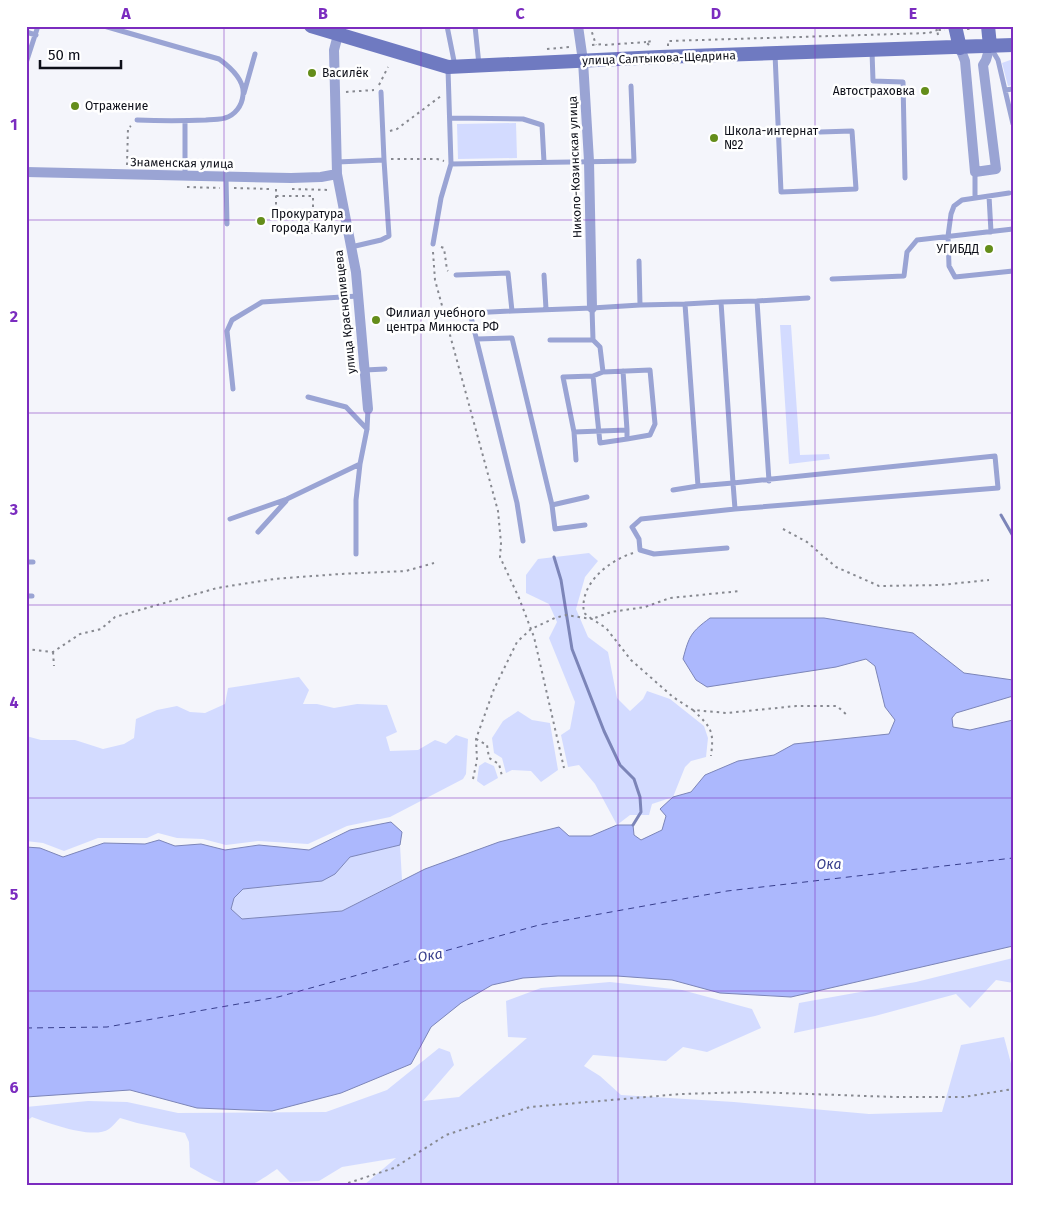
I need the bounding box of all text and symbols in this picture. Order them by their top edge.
text: A [120,4,131,23]
text: B [318,4,328,23]
text: C [515,4,525,23]
text: D [711,4,721,23]
text: E [909,4,917,23]
scale bar [40,38,121,70]
text: 50 m [48,46,81,64]
street label: улица Салтыкова-Щедрина [582,48,736,68]
place label: Василёк [322,66,369,80]
marker: Василёк [306,67,318,79]
place label: Автостраховка [833,84,915,98]
marker: Автостраховка [919,85,931,97]
street label: Николо-Козинская улица [566,96,584,238]
place label: Отражение [85,99,148,113]
marker: Отражение [69,100,81,112]
text: 1 [10,115,18,134]
place label: Школа-интернат №2 [724,124,819,152]
marker: Школа-интернат №2 [708,132,720,144]
street label: Знаменская улица [130,155,234,171]
place label: Прокуратура города Калуги [271,207,352,235]
marker: Прокуратура города Калуги [255,215,267,227]
place label: УГИБДД [937,242,979,256]
marker: УГИБДД [983,243,995,255]
street label: улица Краснопивцева [332,249,358,375]
place label: Филиал учебного центра Минюста РФ [386,306,499,334]
text: 2 [10,307,18,326]
marker: Филиал учебного центра Минюста РФ [370,314,382,326]
text: 3 [9,500,18,519]
text: 4 [9,693,19,712]
water label: Ока [817,856,841,873]
text: 5 [10,885,19,904]
water label: Ока [416,945,444,966]
text: 6 [9,1078,19,1097]

